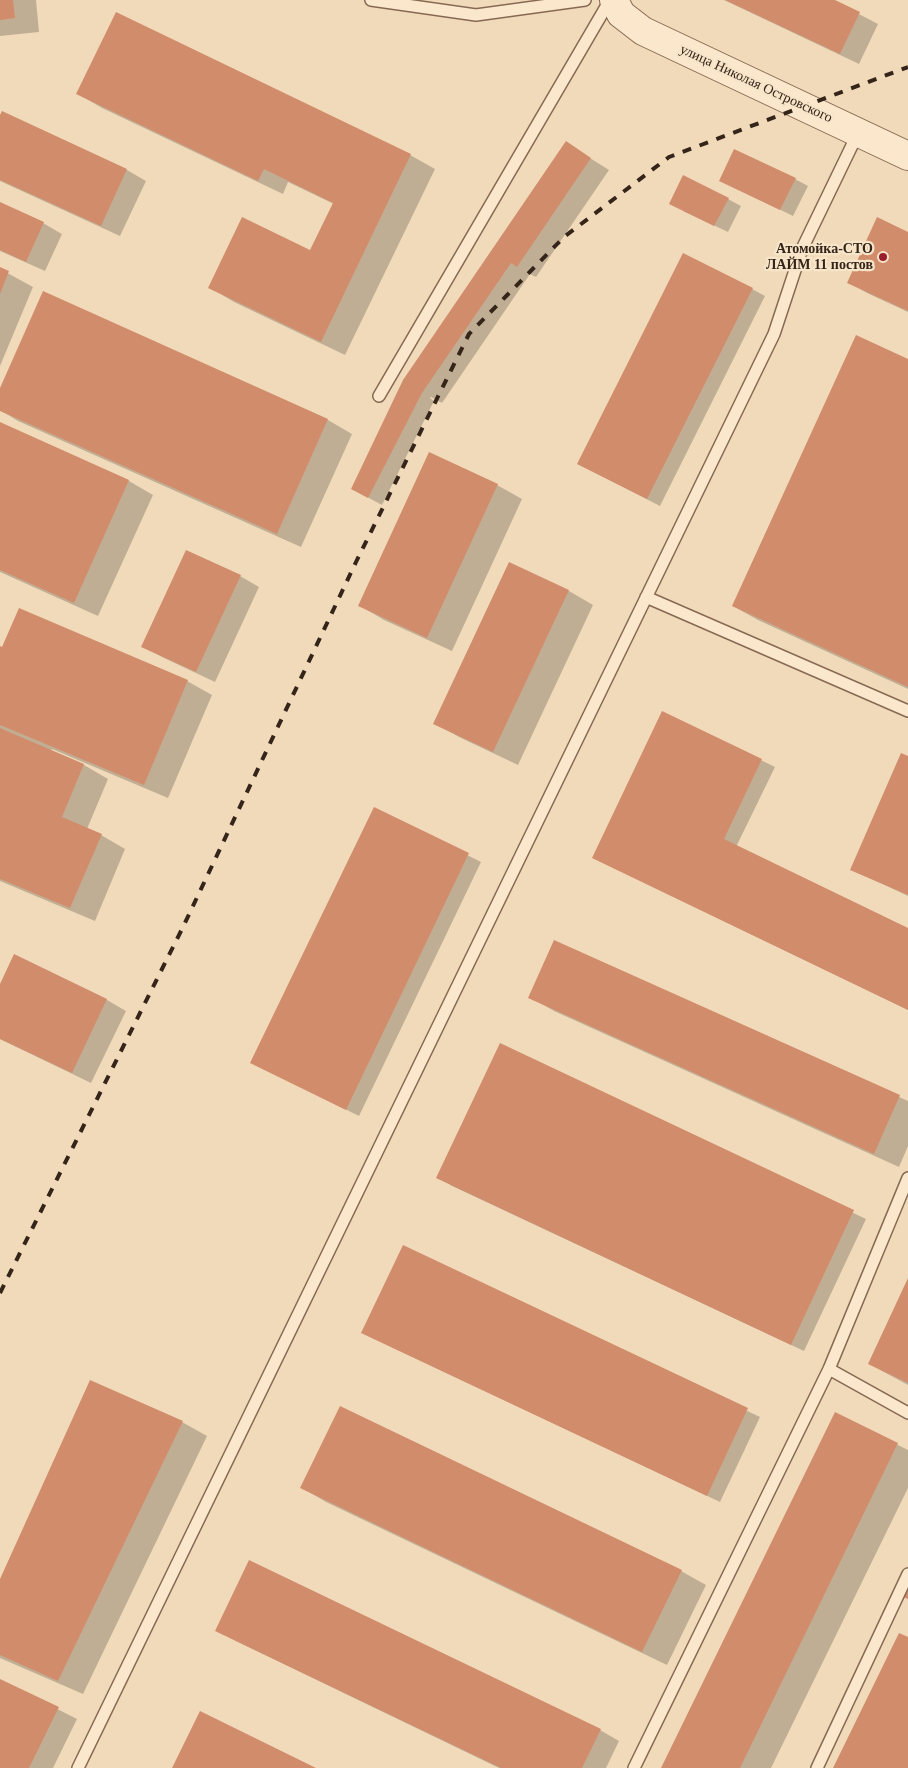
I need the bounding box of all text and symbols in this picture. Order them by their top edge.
street label: улица Николая Островского [677,41,835,127]
place label: Атомойка-СТО ЛАЙМ 11 постов [766,241,873,274]
marker: Атомойка-СТО ЛАЙМ 11 постов [877,251,889,263]

